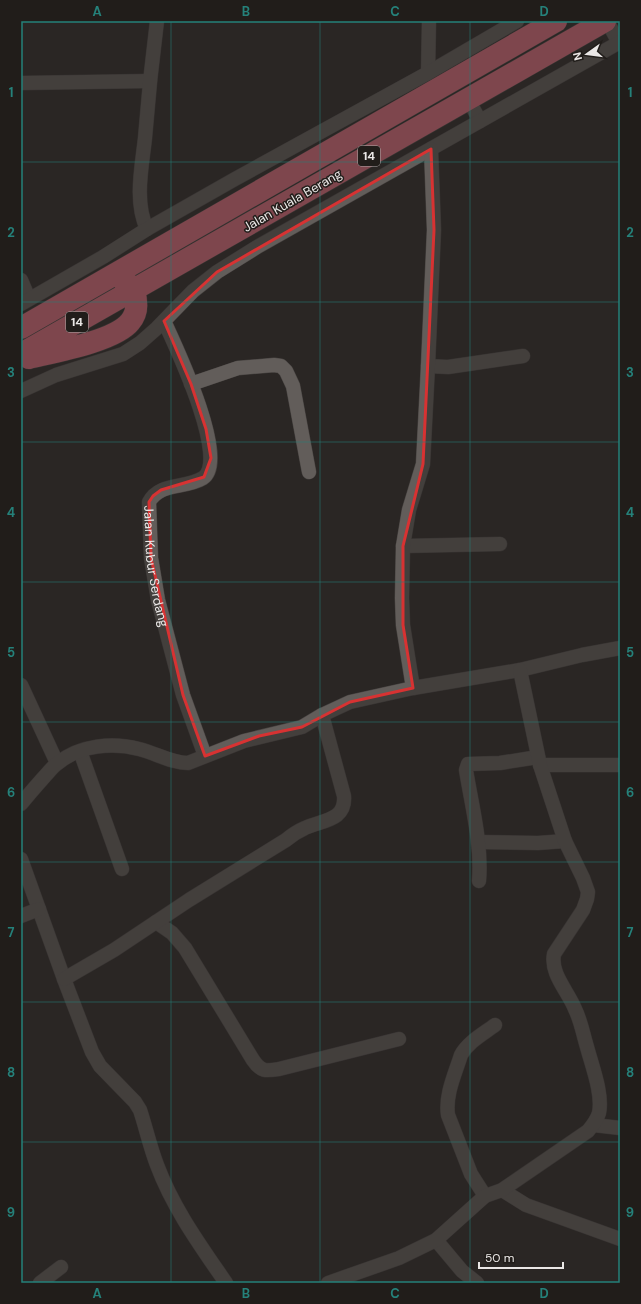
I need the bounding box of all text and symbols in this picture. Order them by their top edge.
text: A [92,3,102,20]
text: B [242,3,250,20]
text: C [390,3,400,20]
text: D [539,3,549,20]
north arrow [567,34,607,74]
text: N [570,51,585,62]
text: 1 [9,84,13,101]
text: 1 [628,84,632,101]
road number: 14 [358,146,380,166]
street label: Jalan Kuala Berang [240,165,345,236]
text: 2 [7,224,15,241]
text: 2 [626,224,634,241]
road number: 14 [66,312,88,332]
text: 3 [7,364,15,381]
text: 3 [626,364,634,381]
text: 4 [7,504,15,521]
text: 4 [626,504,634,521]
street label: Jalan Kubur Serdang [140,505,173,629]
text: 5 [7,644,15,661]
text: 5 [626,644,634,661]
text: 6 [7,784,15,801]
text: 6 [626,784,634,801]
text: 7 [8,924,15,941]
text: 7 [627,924,634,941]
text: 8 [7,1064,15,1081]
text: 8 [626,1064,634,1081]
text: 9 [7,1204,15,1221]
text: 9 [626,1204,634,1221]
scale bar [479,1244,563,1270]
text: 50 m [485,1250,514,1266]
text: A [92,1285,102,1302]
text: B [242,1285,250,1302]
text: C [390,1285,400,1302]
text: D [539,1285,549,1302]

